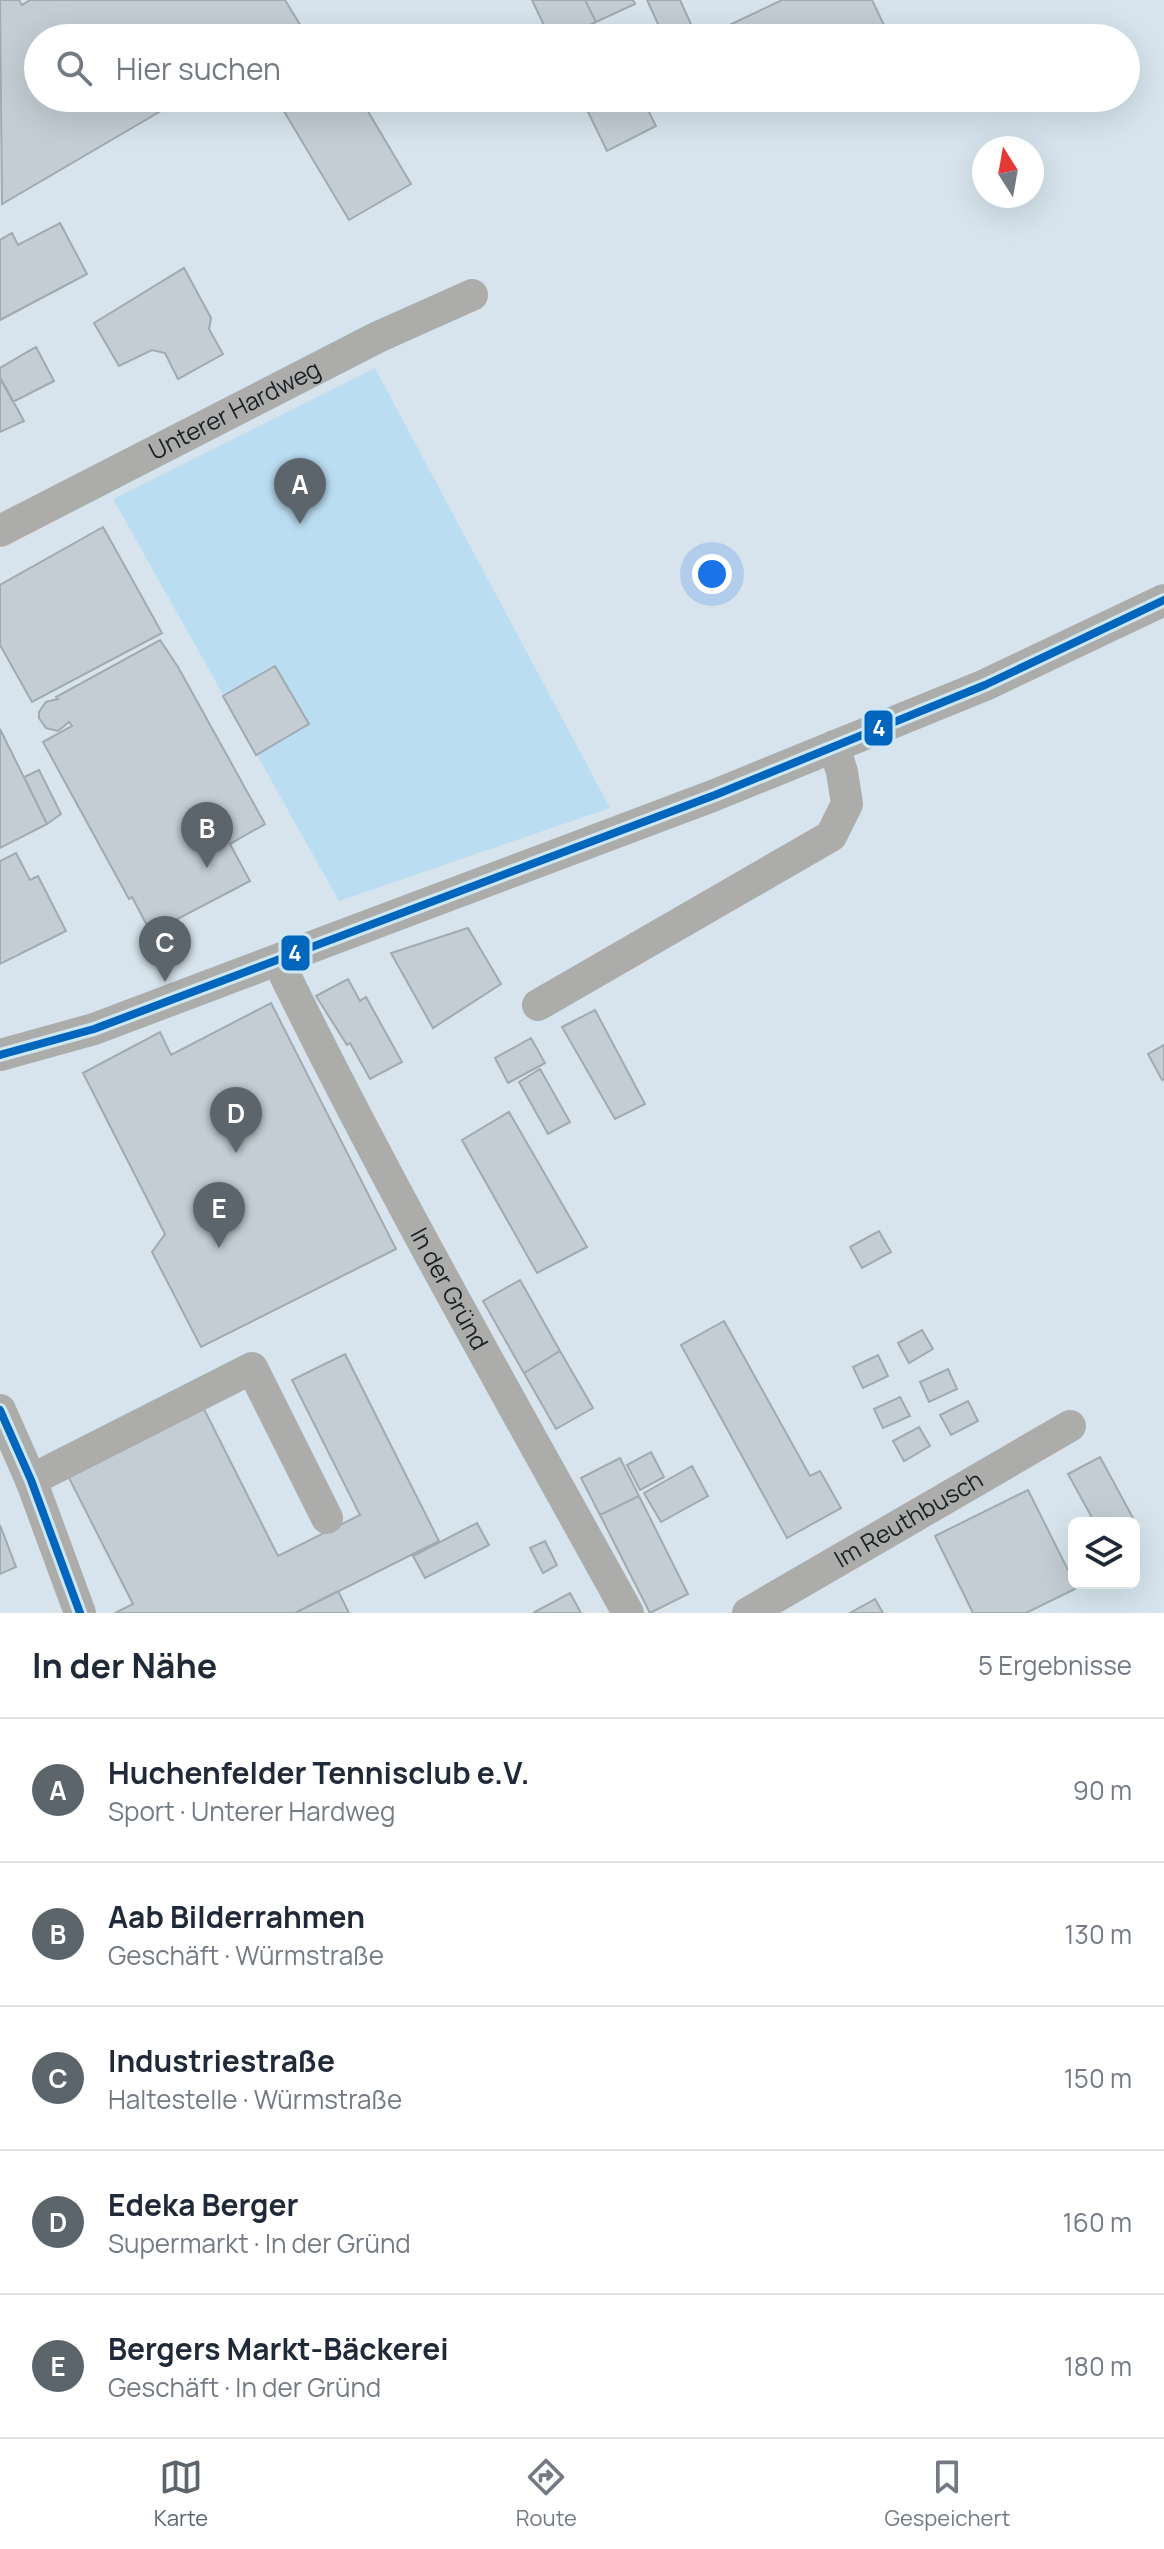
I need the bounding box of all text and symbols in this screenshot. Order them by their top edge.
search box [24,24,1140,112]
icon: search [52,46,96,90]
text: Hier suchen [116,48,281,89]
north arrow [972,136,1044,208]
street label: Unterer Hardweg [143,351,326,467]
pin: A [274,458,326,524]
your location [692,554,732,594]
line badge: 4 [863,709,894,747]
text: 4 [872,713,886,743]
pin: B [181,802,233,868]
pin: C [139,916,191,982]
line badge: 4 [280,934,311,972]
text: 4 [288,938,302,968]
pin: D [210,1087,262,1153]
pin: E [193,1182,245,1248]
street label: In der Gründ [403,1221,497,1355]
street label: Im Reuthbusch [828,1462,988,1574]
map controls [1068,1517,1140,1589]
button: layers [1068,1517,1140,1589]
text: In der Nähe [32,1642,217,1688]
text: 5 Ergebnisse [978,1647,1132,1683]
text: Huchenfelder Tennisclub e.V. [108,1752,530,1793]
text: A [49,1772,67,1808]
text: 90 m [1073,1772,1132,1808]
text: Sport · Unterer Hardweg [108,1793,395,1829]
text: Aab Bilderrahmen [108,1896,365,1937]
text: B [50,1916,66,1952]
text: 130 m [1064,1916,1132,1952]
text: Geschäft · Würmstraße [108,1937,384,1973]
text: Industriestraße [108,2040,335,2081]
text: C [48,2060,68,2096]
text: 150 m [1064,2060,1132,2096]
text: Haltestelle · Würmstraße [108,2081,402,2117]
text: Edeka Berger [108,2184,298,2225]
text: D [49,2204,67,2240]
text: 160 m [1063,2204,1132,2240]
text: Supermarkt · In der Gründ [108,2225,411,2261]
text: Bergers Markt-Bäckerei [108,2328,449,2369]
text: E [50,2348,66,2384]
text: 180 m [1064,2348,1132,2384]
text: Geschäft · In der Gründ [108,2369,381,2405]
tab: Karte [154,2455,208,2533]
tab: Route [516,2455,577,2533]
tab: Gespeichert [884,2455,1010,2533]

